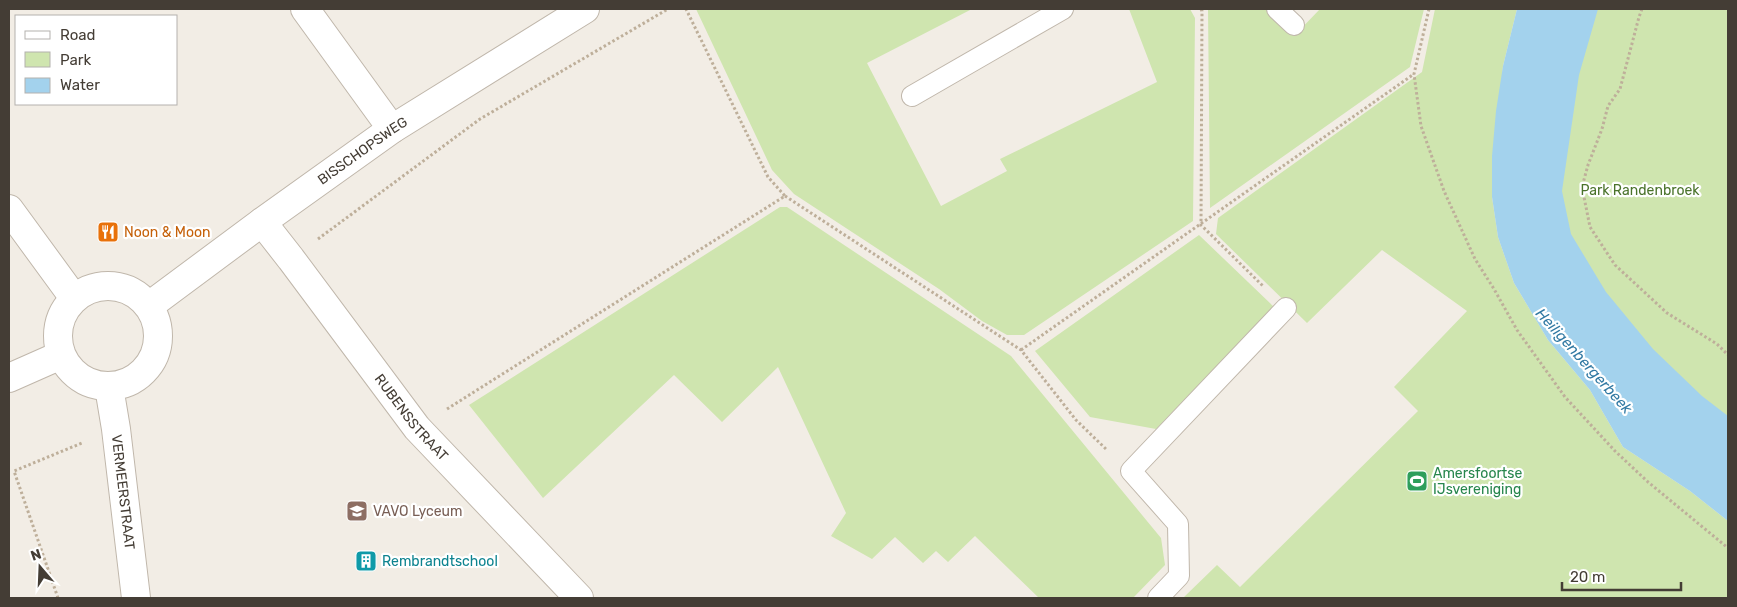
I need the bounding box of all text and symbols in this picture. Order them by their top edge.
legend [15,15,178,105]
text: Road [60,26,96,44]
text: Park [60,51,91,69]
text: Water [60,76,100,94]
street label: BISSCHOPSWEG [314,114,411,189]
park label: Park Randenbroek [1580,182,1700,199]
restaurant icon: Noon & Moon [96,220,120,244]
place label: Noon & Moon [124,224,211,241]
water label: Heiligenbergerbeek [1532,305,1636,418]
street label: RUBENSSTRAAT [371,371,452,464]
street label: VERMEERSTRAAT [108,434,138,551]
place label: Amersfoortse IJsvereniging [1433,465,1522,498]
sports icon: Amersfoortse IJsvereniging [1405,469,1429,493]
school or university icon: VAVO Lyceum [345,499,369,523]
place label: VAVO Lyceum [373,503,462,520]
north arrow [15,542,65,592]
text: N [28,546,43,565]
building icon: Rembrandtschool [354,549,378,573]
place label: Rembrandtschool [382,553,498,570]
scale bar [1562,560,1681,592]
text: 20 m [1570,568,1605,586]

